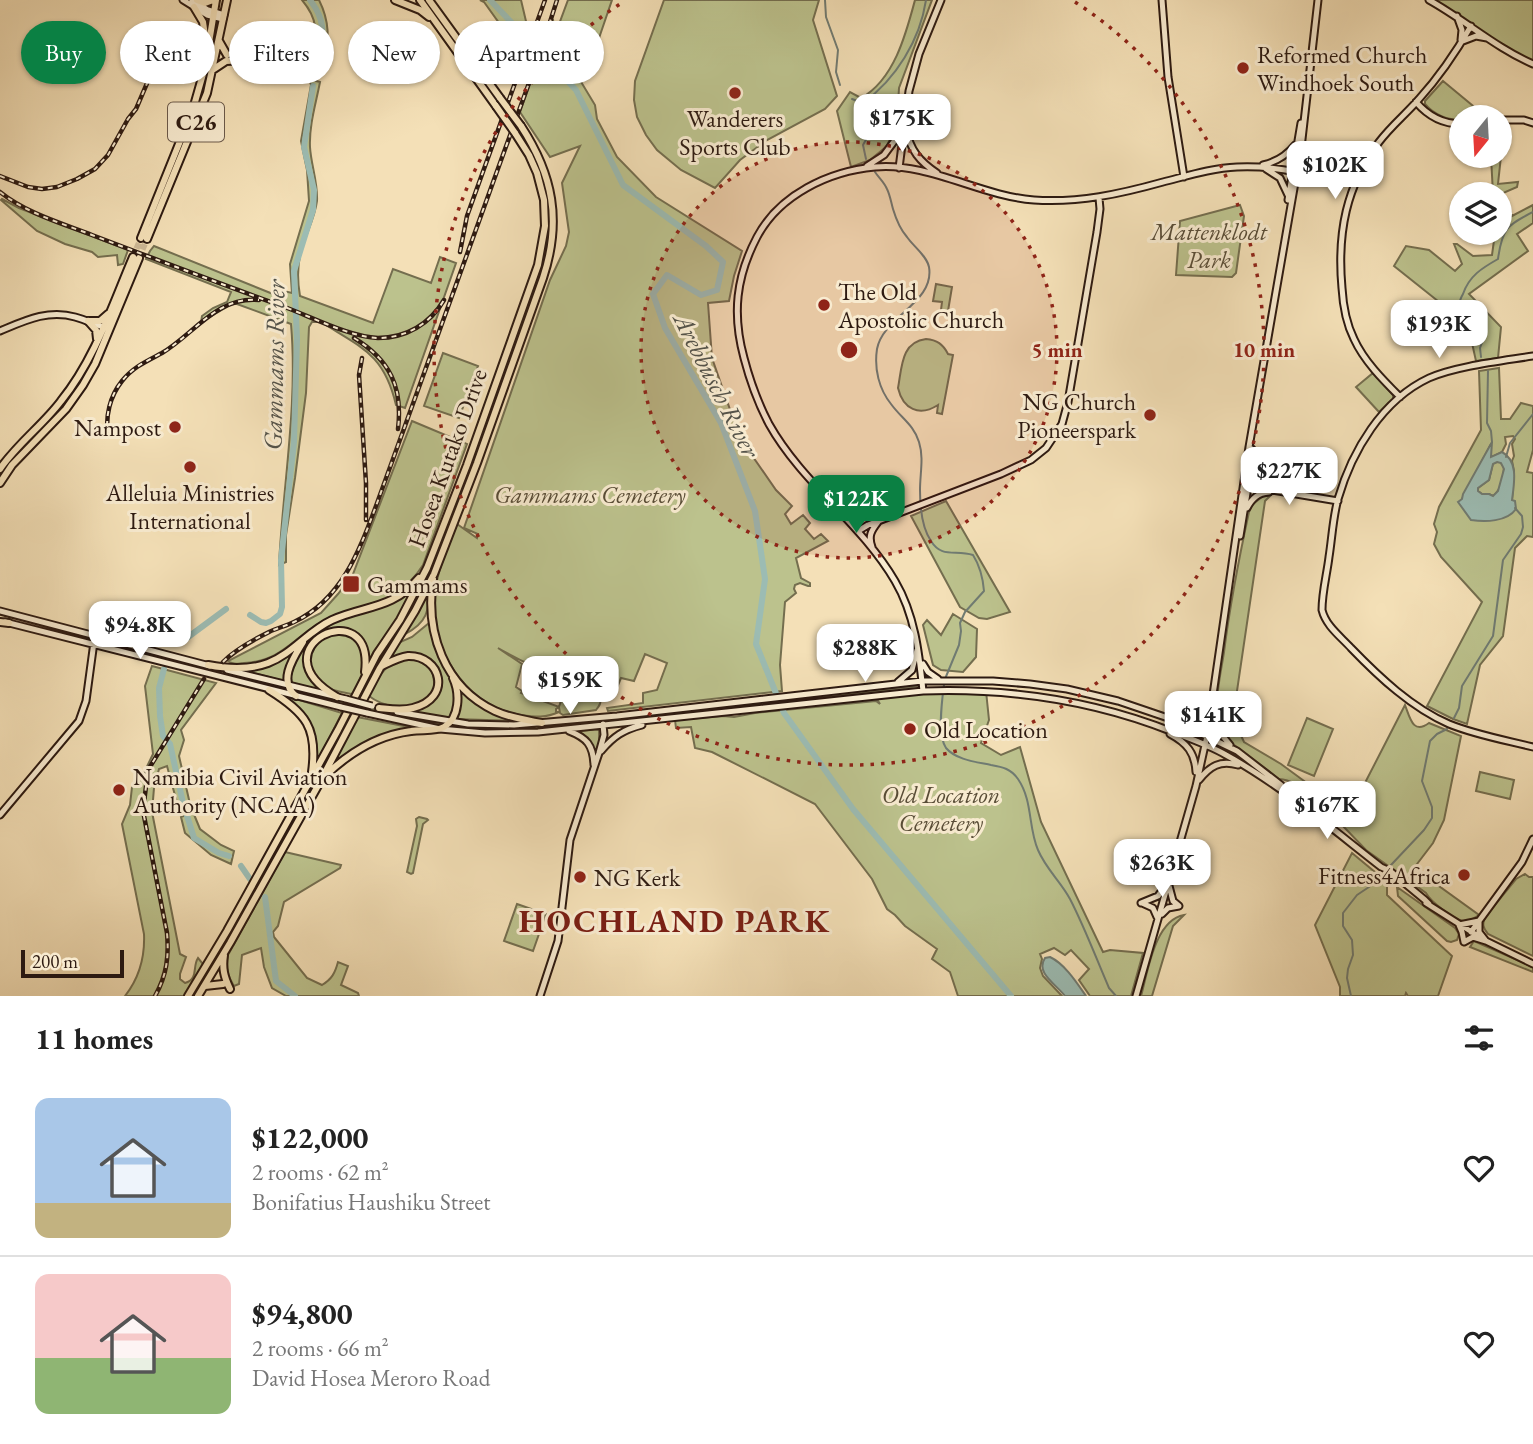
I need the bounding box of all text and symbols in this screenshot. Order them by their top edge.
chip: Buy [21,21,106,84]
chip: Rent [120,21,215,84]
chip: Filters [229,21,334,84]
chip: New [348,21,440,84]
chip: Apartment [454,21,604,84]
place label: Reformed Church Windhoek South [1257,39,1427,98]
marker: Reformed Church Windhoek South [1235,60,1251,76]
marker: Wanderers Sports Club [727,85,743,101]
pin: $175K [853,94,951,154]
road number: C26 [168,102,224,141]
text: $175K [870,102,934,132]
place label: Wanderers Sports Club [679,103,791,162]
north arrow [1449,105,1512,168]
map controls [1449,105,1512,245]
pin: $102K [1286,142,1384,201]
text: $102K [1303,149,1367,179]
button: layers [1449,182,1512,245]
park label: Mattenklodt Park [1149,216,1268,275]
place label: The Old Apostolic Church [837,276,1004,335]
water label: Gammams River [256,278,293,451]
marker: The Old Apostolic Church [816,297,832,313]
pin: $193K [1390,300,1488,360]
water label: Arebbusch River [665,305,769,464]
text: $193K [1407,308,1471,338]
text: 5 min [1031,336,1083,363]
text: 10 min [1233,336,1295,363]
centre of rings [837,338,861,362]
street label: Hosea Kutako Drive [400,364,494,552]
place label: NG Church Pioneerspark [1017,386,1137,445]
marker: NG Church Pioneerspark [1142,407,1158,423]
place label: Nampost [74,412,161,443]
marker: Nampost [167,419,183,435]
pin: $227K [1240,448,1338,507]
text: $227K [1257,455,1321,485]
marker: Alleluia Ministries International [182,459,198,475]
pin: $122K [807,476,905,535]
place label: Alleluia Ministries International [105,477,274,536]
park label: Gammams Cemetery [494,479,686,510]
text: $122K [824,483,888,513]
place label: Gammams [367,569,467,600]
marker: Gammams [341,574,361,594]
pin: $94.8K [83,602,197,661]
text: $94.8K [105,609,175,639]
pin: $288K [816,624,914,684]
text: $288K [833,632,897,662]
pin: $159K [521,656,619,716]
text: $159K [538,664,602,694]
pin: $141K [1164,692,1262,751]
text: $141K [1181,699,1245,729]
place label: Old Location [924,714,1048,745]
marker: Old Location [902,721,918,737]
place label: Namibia Civil Aviation Authority (NCAA) [132,761,348,820]
park label: Old Location Cemetery [882,779,1000,838]
marker: Namibia Civil Aviation Authority (NCAA) [111,782,127,798]
pin: $167K [1278,782,1376,841]
text: $167K [1295,789,1359,819]
pin: $263K [1113,839,1211,899]
text: $263K [1130,847,1194,877]
place label: Fitness4Africa [1318,860,1450,891]
place label: NG Kerk [594,862,681,893]
marker: Fitness4Africa [1456,867,1472,883]
marker: NG Kerk [572,869,588,885]
district label: HOCHLAND PARK [519,900,831,942]
scale bar [21,947,124,979]
text: 200 m [32,949,78,974]
text: 11 homes [35,1019,153,1058]
icon: filters [1460,1019,1498,1057]
text: $122,000 [252,1118,368,1157]
icon: home [91,1126,175,1210]
icon: heart [1460,1149,1498,1187]
text: 2 rooms · 62 m² [252,1157,389,1187]
text: Bonifatius Haushiku Street [252,1187,490,1217]
text: $94,800 [252,1294,353,1333]
icon: home [91,1302,175,1386]
icon: heart [1460,1325,1498,1363]
text: 2 rooms · 66 m² [252,1333,389,1363]
text: David Hosea Meroro Road [252,1363,490,1393]

